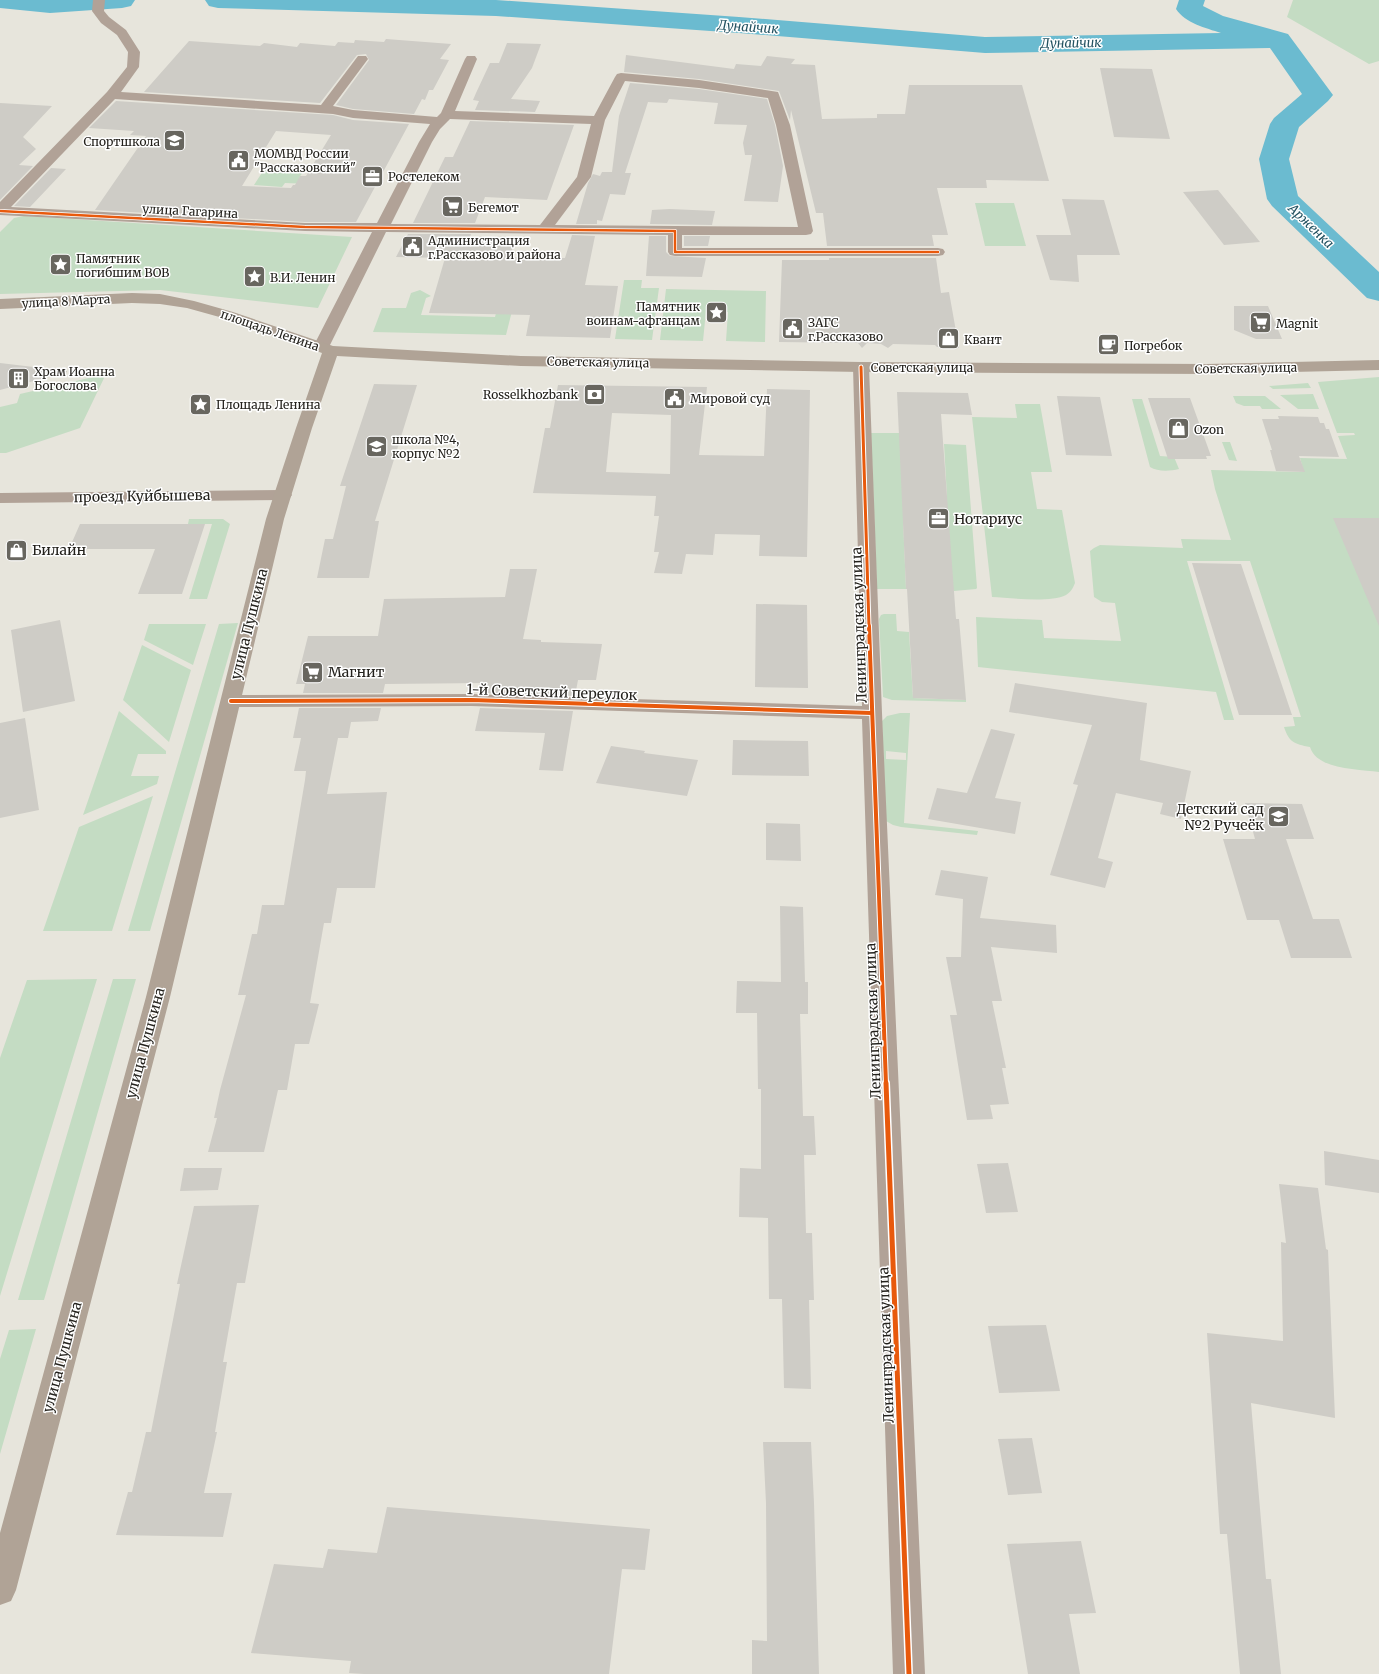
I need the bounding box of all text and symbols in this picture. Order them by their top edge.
water label: Дунайчик [716,16,780,38]
water label: Дунайчик [1039,34,1102,52]
school or university icon: Спортшкола [162,128,188,154]
place label: Спортшкола [83,134,161,149]
place label: МОМВД России "Рассказовский" [254,146,356,175]
public building icon: МОМВД России "Рассказовский" [225,147,251,173]
office icon: Ростелеком [360,163,386,189]
place label: Ростелеком [388,169,460,184]
supermarket icon: Бегемот [439,194,465,220]
water label: Арженка [1284,199,1337,252]
place label: Бегемот [468,200,519,215]
street label: улица Гагарина [142,201,239,221]
place label: Администрация г.Рассказово и района [427,233,561,262]
public building icon: Администрация г.Рассказово и района [400,234,426,260]
place label: Памятник погибшим ВОВ [76,251,169,280]
place icon: Памятник погибшим ВОВ [48,252,74,278]
place icon: В.И. Ленин [241,264,267,290]
place label: В.И. Ленин [270,270,336,285]
street label: улица 8 Марта [21,291,111,311]
place label: Памятник воинам-афганцам [587,299,700,328]
place icon: Памятник воинам-афганцам [703,300,729,326]
street label: площадь Ленина [219,306,322,354]
supermarket icon: Magnit [1248,310,1274,336]
place label: ЗАГС г.Рассказово [808,315,883,344]
public building icon: ЗАГС г.Рассказово [779,316,805,342]
place label: Magnit [1276,316,1318,331]
shop icon: Квант [935,326,961,352]
place label: Квант [964,332,1002,347]
cafe icon: Погребок [1096,332,1122,358]
place label: Погребок [1124,338,1183,353]
street label: Советская улица [547,354,650,370]
street label: Советская улица [871,360,974,375]
street label: Советская улица [1195,360,1298,376]
place label: Храм Иоанна Богослова [34,364,115,393]
building icon: Храм Иоанна Богослова [5,365,31,391]
bank icon: Rosselkhozbank [581,381,607,407]
public building icon: Мировой суд [661,385,687,411]
place label: Rosselkhozbank [483,387,578,402]
place icon: Площадь Ленина [187,391,213,417]
place label: Мировой суд [690,391,770,406]
place label: Площадь Ленина [216,397,321,412]
shop icon: Ozon [1166,416,1192,442]
place label: Ozon [1194,422,1224,437]
place label: школа №4, корпус №2 [392,432,460,461]
school or university icon: школа №4, корпус №2 [363,433,389,459]
street label: проезд Куйбышева [73,486,211,506]
office icon: Нотариус [925,506,951,532]
place label: Нотариус [954,510,1022,528]
shop icon: Билайн [3,537,29,563]
place label: Билайн [32,541,87,559]
street label: Ленинградская улица [847,546,871,703]
street label: улица Пушкина [226,566,272,682]
supermarket icon: Магнит [299,659,325,685]
place label: Магнит [328,663,385,681]
street label: 1-й Советский переулок [466,680,638,704]
place label: Детский сад №2 Ручеёк [1176,800,1264,834]
school or university icon: Детский сад №2 Ручеёк [1266,804,1292,830]
street label: Ленинградская улица [861,942,885,1099]
street label: улица Пушкина [122,985,169,1100]
street label: Ленинградская улица [874,1266,898,1423]
street label: улица Пушкина [39,1299,86,1414]

